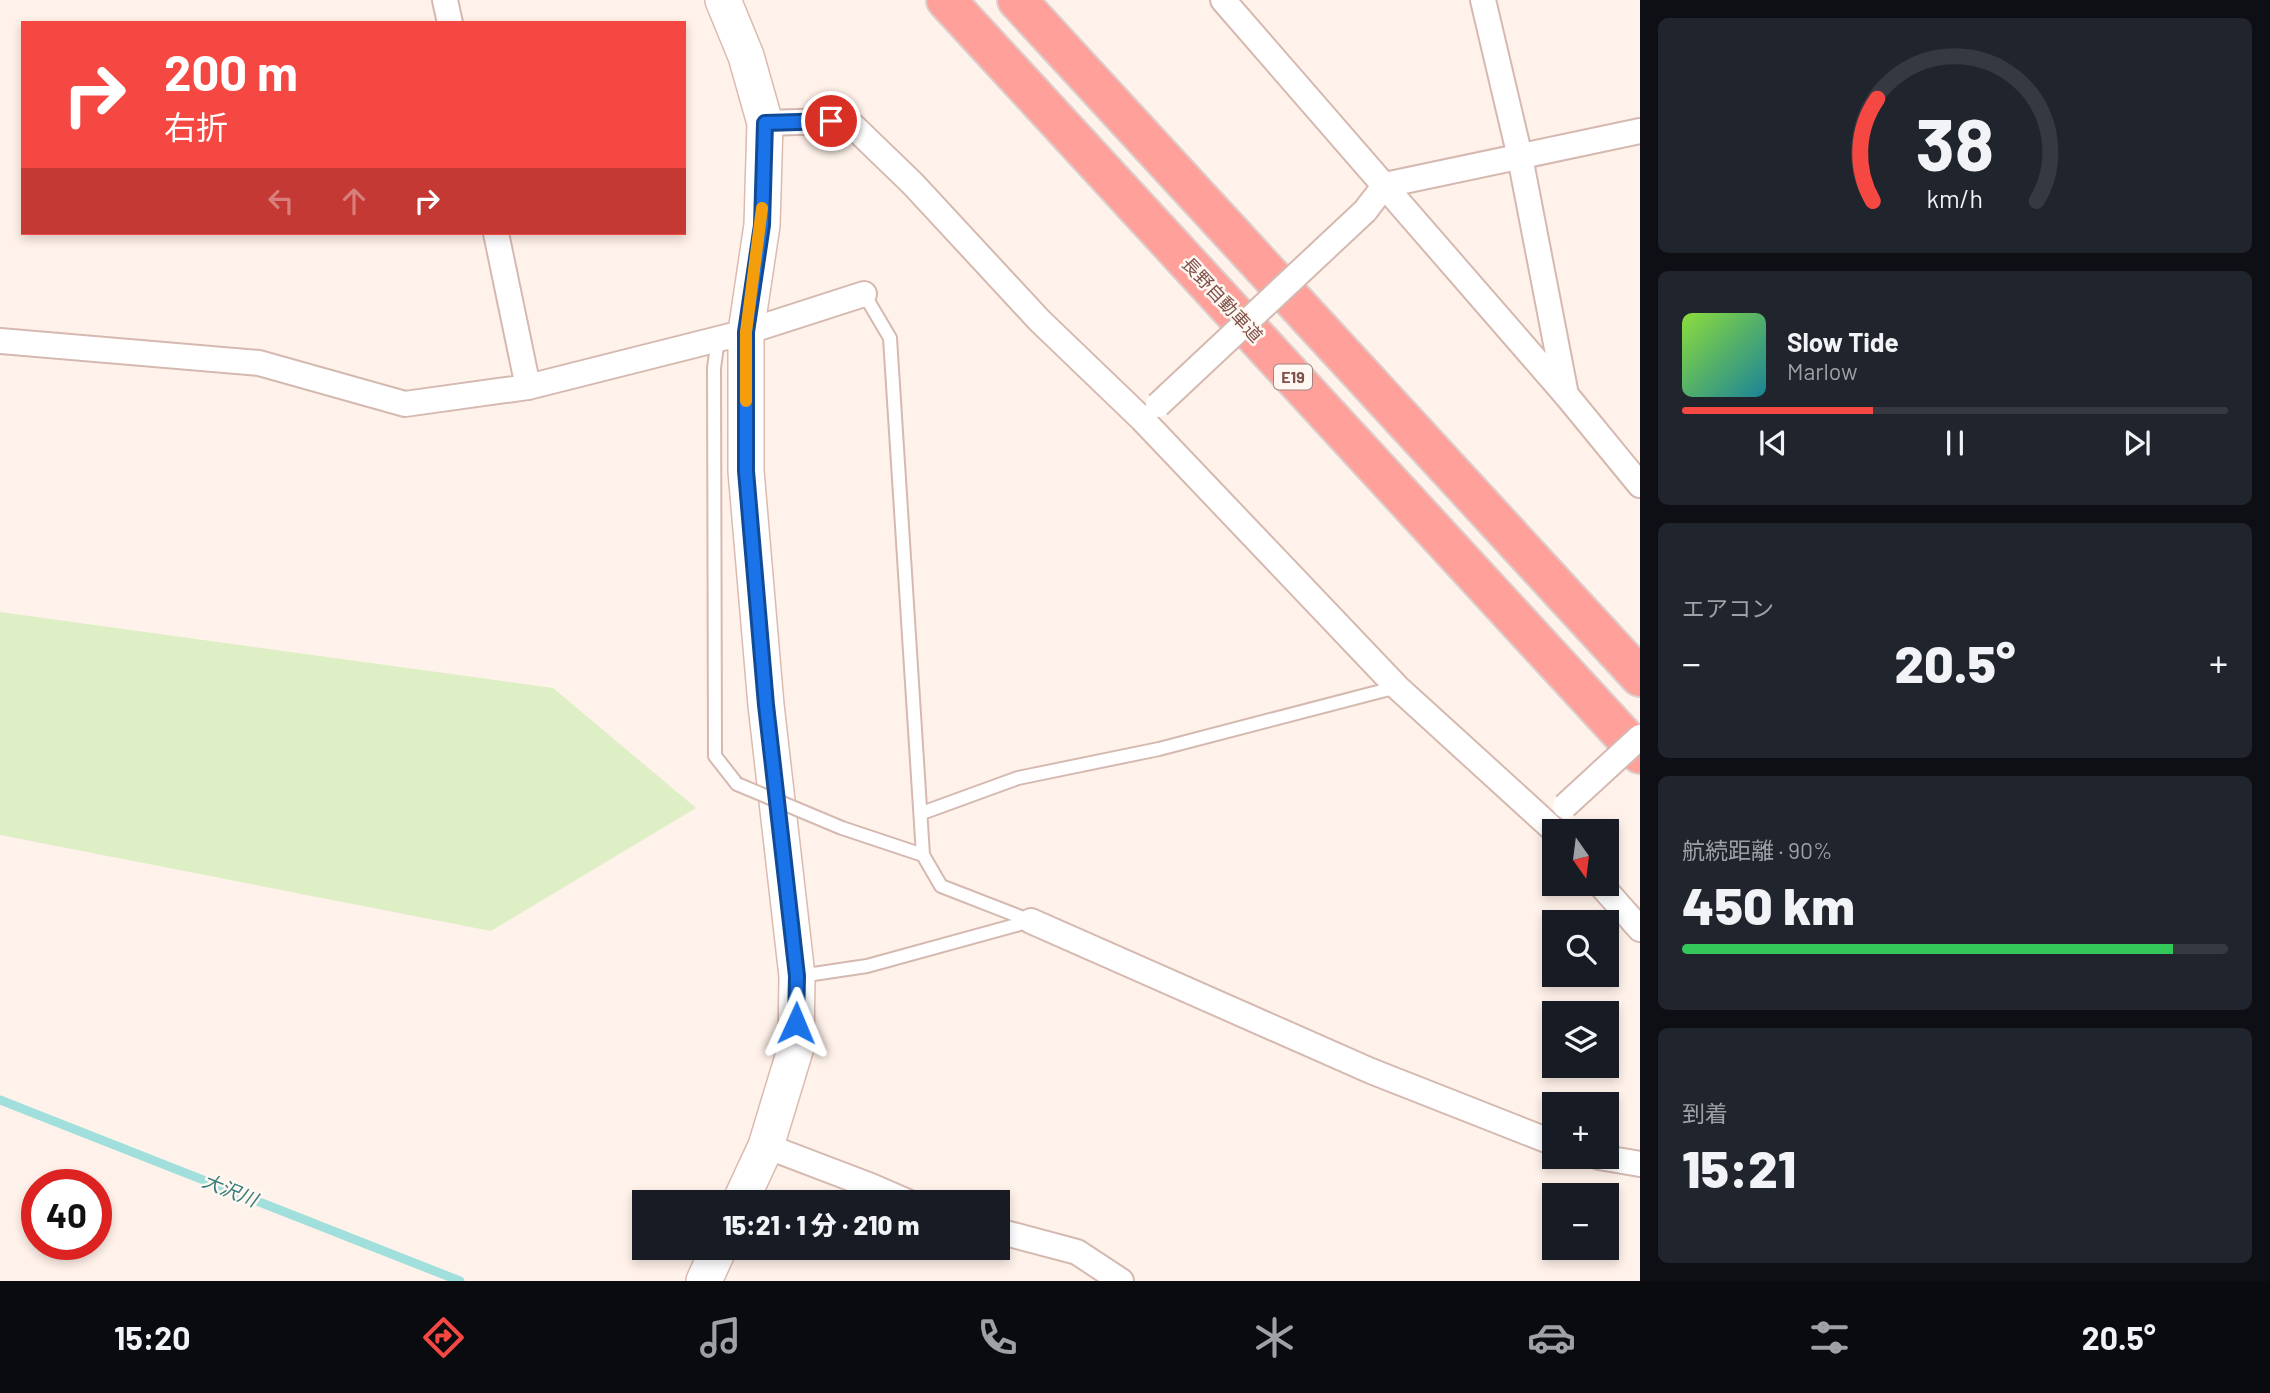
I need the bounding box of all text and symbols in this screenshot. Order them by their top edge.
text: 200 m [164,42,298,101]
icon: right [49,49,140,140]
pin [801,91,861,151]
text: 38 [1916,99,1994,187]
icon: arrive [812,102,850,140]
text: 右折 [164,107,228,145]
icon: left [262,182,300,220]
icon: ahead [335,182,373,220]
icon: right [408,182,446,220]
text: km/h [1927,183,1983,213]
street label: 長野自動車道 [1178,252,1268,346]
text: Slow Tide [1787,326,1899,357]
text: Marlow [1787,357,1858,385]
road number: E19 [1274,364,1312,390]
icon: previous [1754,424,1792,462]
icon: pause [1936,424,1974,462]
icon: next [2118,424,2156,462]
text: エアコン [1682,594,1774,622]
text: 20.5° [1894,631,2016,693]
text: − [1682,639,1701,685]
text: + [2209,639,2228,685]
north arrow [1542,819,1619,896]
map controls [1542,819,1619,1260]
text: 航続距離 · 90% [1682,836,1833,864]
text: 450 km [1682,873,1855,935]
button: search [1542,910,1619,987]
position arrow [759,986,833,1060]
button: layers [1542,1001,1619,1078]
button: + [1542,1092,1619,1169]
text: 到着 [1682,1099,1728,1127]
text: 15:21 [1682,1136,1796,1198]
water label: 大沢川 [199,1168,263,1212]
speed limit sign: 40 [21,1169,112,1260]
button: − [1542,1183,1619,1260]
text: 15:21 · 1 分 · 210 m [723,1209,919,1240]
icon: directions [419,1313,468,1362]
icon: music [696,1313,745,1362]
icon: phone [973,1313,1022,1362]
icon: climate [1250,1313,1299,1362]
icon: car [1527,1313,1576,1362]
icon: filters [1805,1313,1854,1362]
text: 15:20 [114,1318,190,1356]
text: 20.5° [2082,1318,2156,1356]

